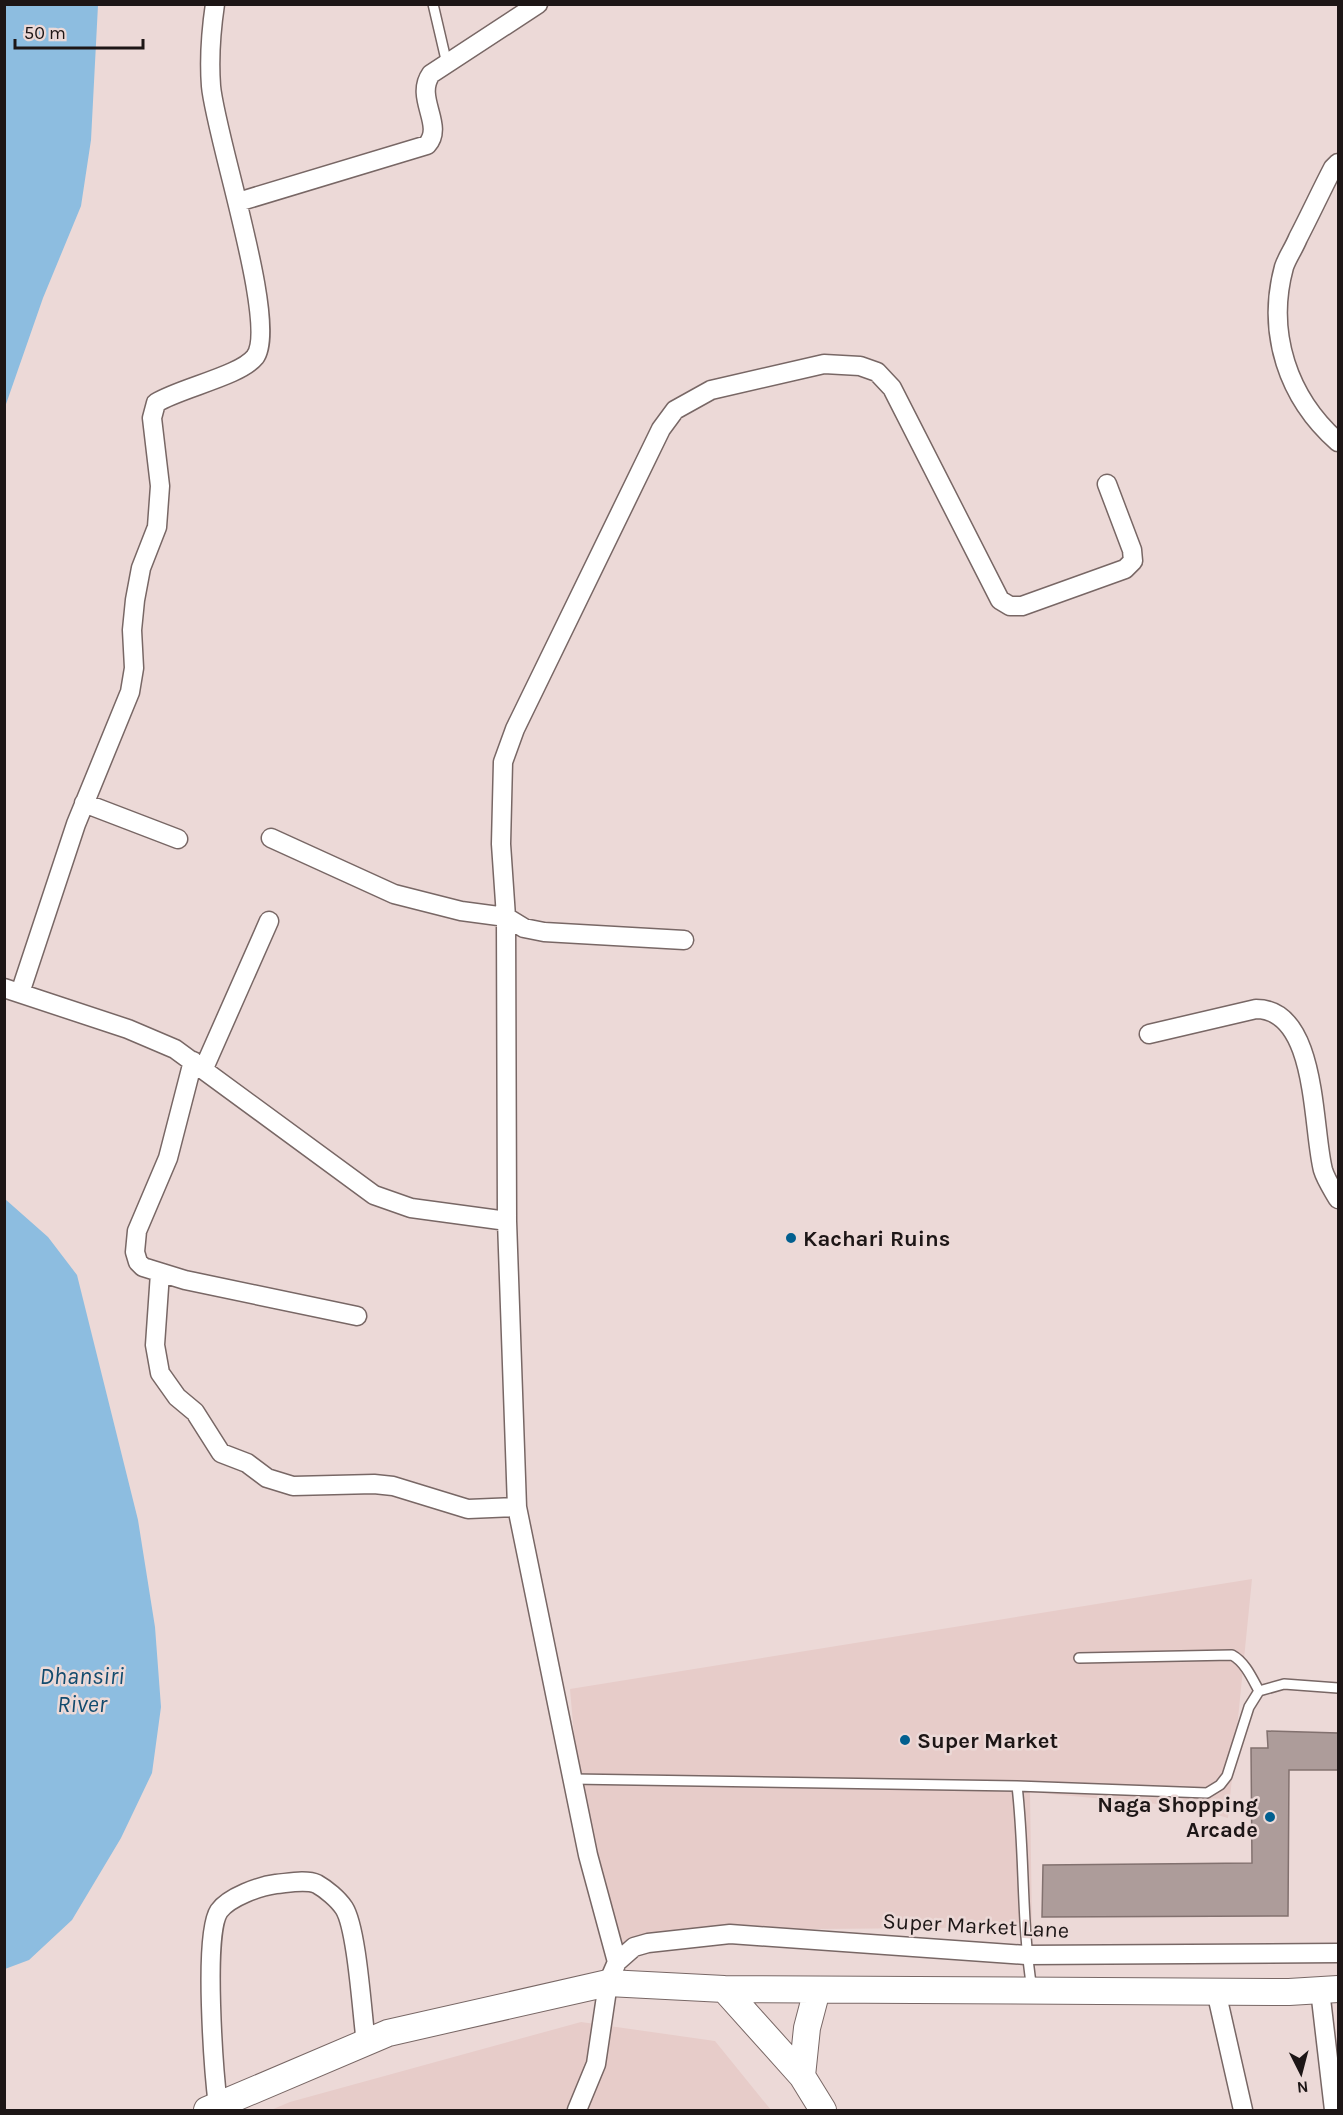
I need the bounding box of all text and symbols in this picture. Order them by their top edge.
scale bar [15,12,142,50]
text: 50 m [24,22,66,44]
place label: Kachari Ruins [803,1226,950,1252]
marker: Kachari Ruins [784,1231,798,1245]
water label: Dhansiri River [40,1662,124,1718]
place label: Super Market [917,1728,1059,1754]
marker: Super Market [898,1733,912,1747]
place label: Naga Shopping Arcade [1097,1792,1258,1843]
marker: Naga Shopping Arcade [1263,1810,1277,1824]
street label: Super Market Lane [882,1908,1070,1944]
north arrow [1271,2043,1331,2103]
text: N [1296,2077,1309,2097]

